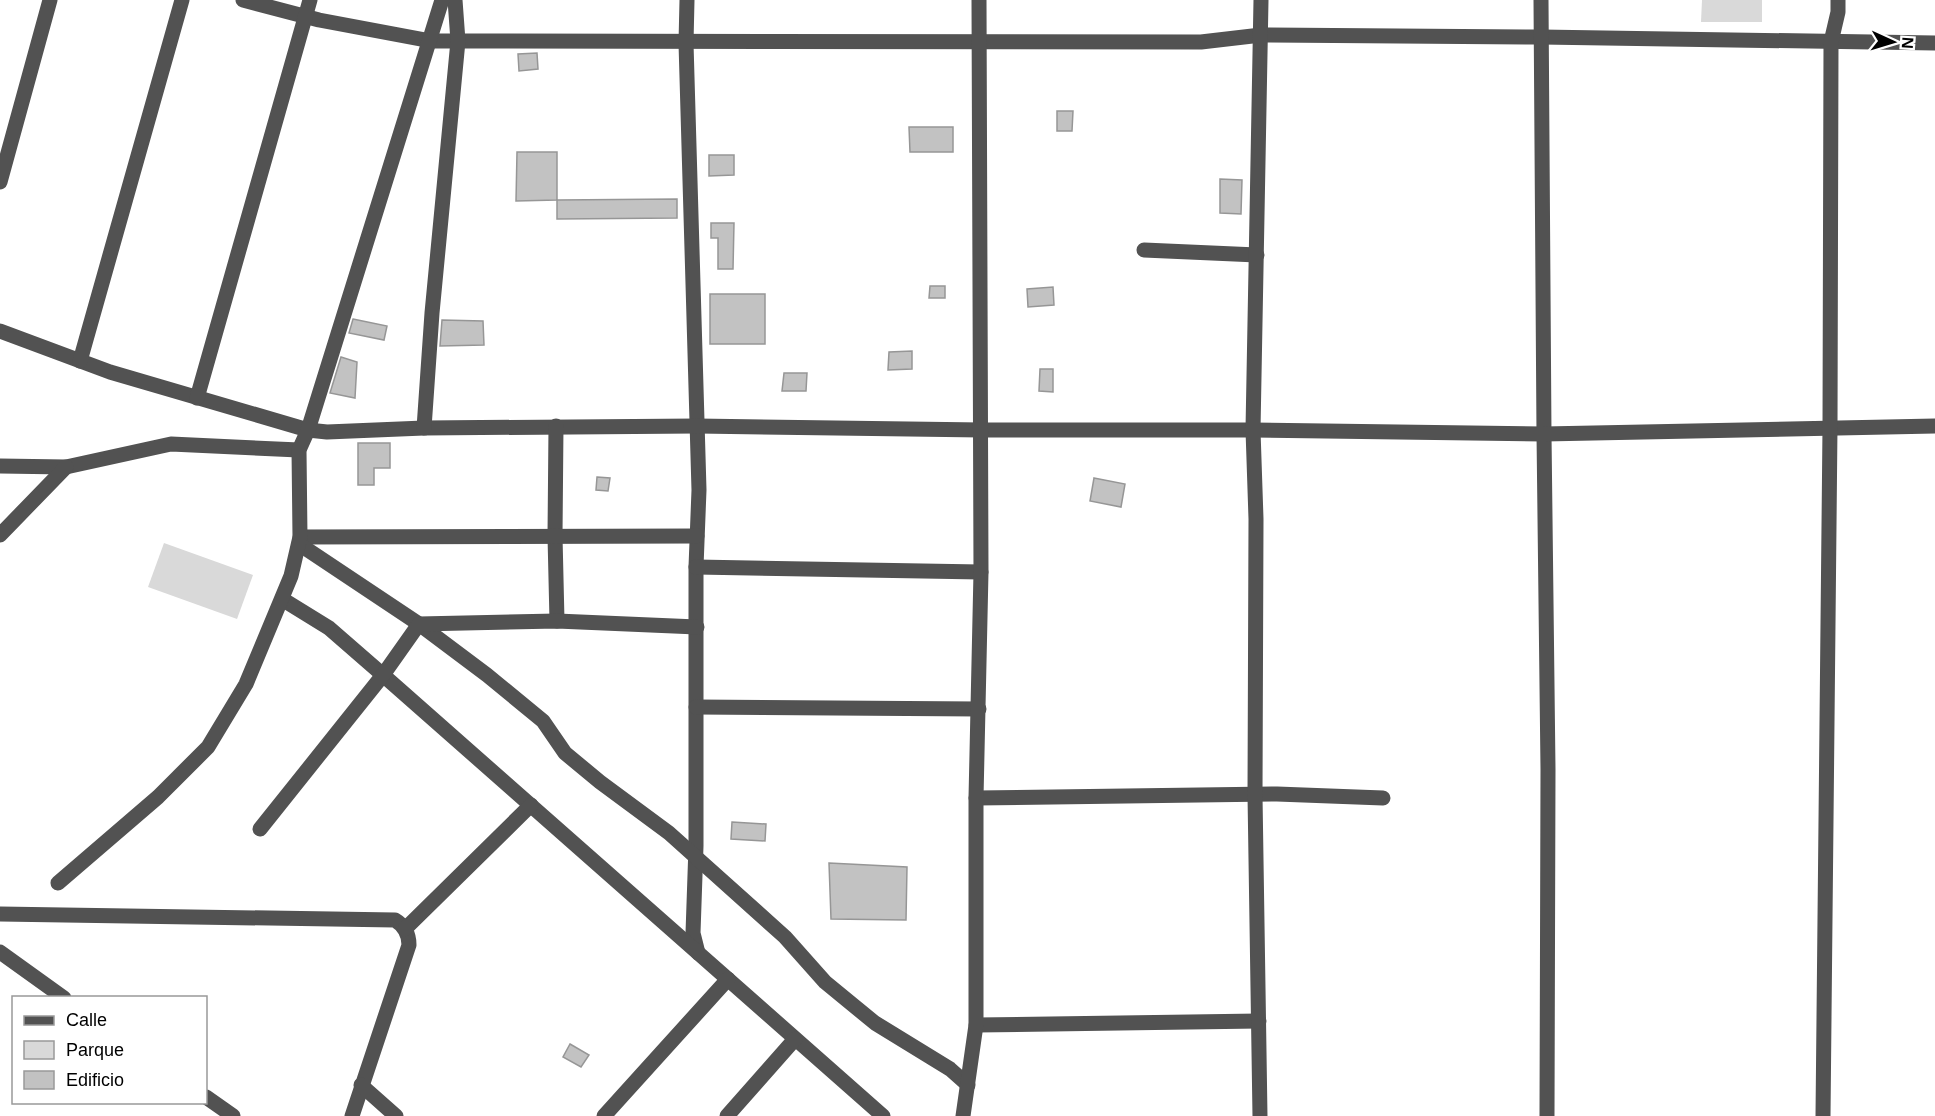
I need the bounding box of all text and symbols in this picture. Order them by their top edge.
north arrow [1863,12,1923,72]
text: N [1899,37,1916,49]
legend [12,996,207,1104]
text: Calle [66,1010,107,1030]
text: Parque [66,1040,124,1060]
text: Edificio [66,1070,124,1090]

